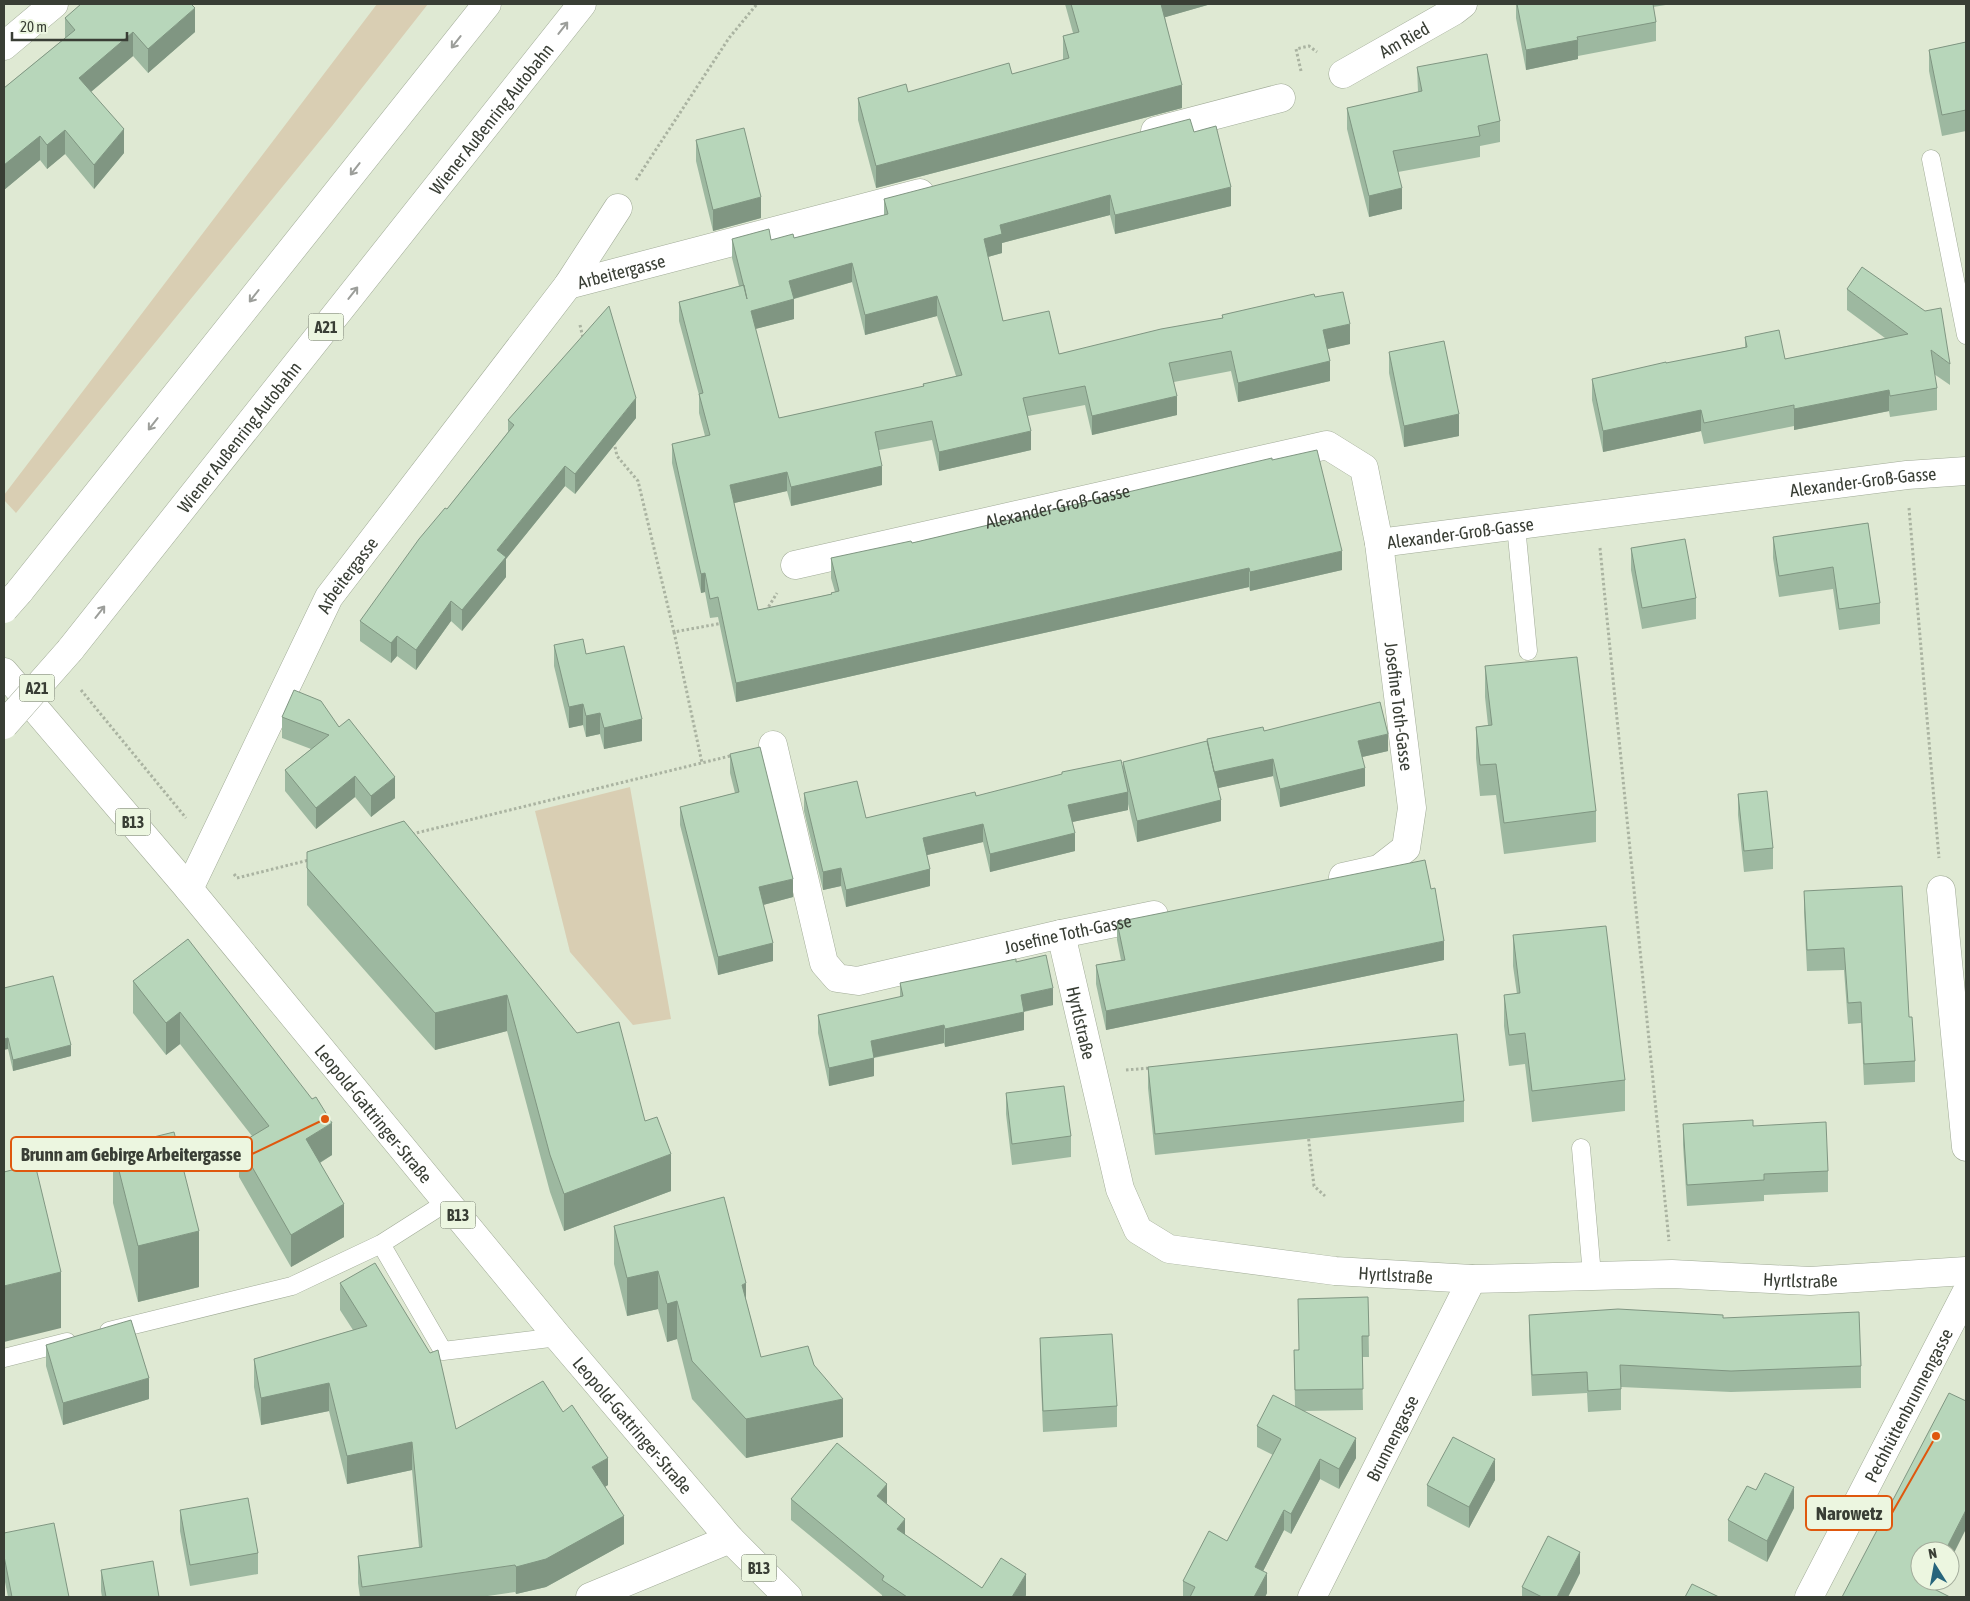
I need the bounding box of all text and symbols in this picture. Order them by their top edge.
scale bar [12,10,128,42]
street label: Am Ried [1375,17,1433,62]
text: 20 m [20,18,47,35]
one-way arrow [557,22,568,35]
one-way arrow [451,35,462,48]
street label: Wiener Außenring Autobahn [425,39,557,198]
one-way arrow [350,162,361,175]
street label: Arbeitergasse [575,250,667,293]
one-way arrow [348,287,359,300]
one-way arrow [249,290,260,303]
road number: A21 [308,314,344,341]
street label: Wiener Außenring Autobahn [173,357,305,517]
one-way arrow [148,417,159,430]
street label: Alexander-Groß-Gasse [1789,463,1937,500]
street label: Alexander-Groß-Gasse [983,479,1132,532]
street label: Alexander-Groß-Gasse [1386,513,1535,552]
street label: Arbeitergasse [312,533,382,617]
one-way arrow [95,605,105,619]
street label: Josefine Toth-Gasse [1381,641,1418,772]
road number: A21 [20,674,54,701]
road number: B13 [116,809,150,836]
street label: Josefine Toth-Gasse [1002,909,1133,957]
street label: Hyrtlstraße [1063,984,1100,1061]
street label: Leopold-Gattringer-Straße [311,1040,437,1187]
callout: Brunn am Gebirge Arbeitergasse [11,1137,252,1171]
text: Brunn am Gebirge Arbeitergasse [21,1143,242,1165]
road number: B13 [440,1202,476,1228]
street label: Hyrtlstraße [1358,1262,1433,1287]
street label: Hyrtlstraße [1762,1268,1838,1292]
street label: Pechhüttenbrunnengasse [1860,1325,1957,1486]
street label: Leopold-Gattringer-Straße [569,1352,697,1497]
street label: Brunnengasse [1362,1391,1422,1485]
callout: Narowetz [1806,1496,1892,1530]
text: Narowetz [1816,1502,1882,1524]
north arrow [1910,1541,1960,1591]
text: N [1927,1545,1938,1562]
road number: B13 [742,1555,776,1582]

